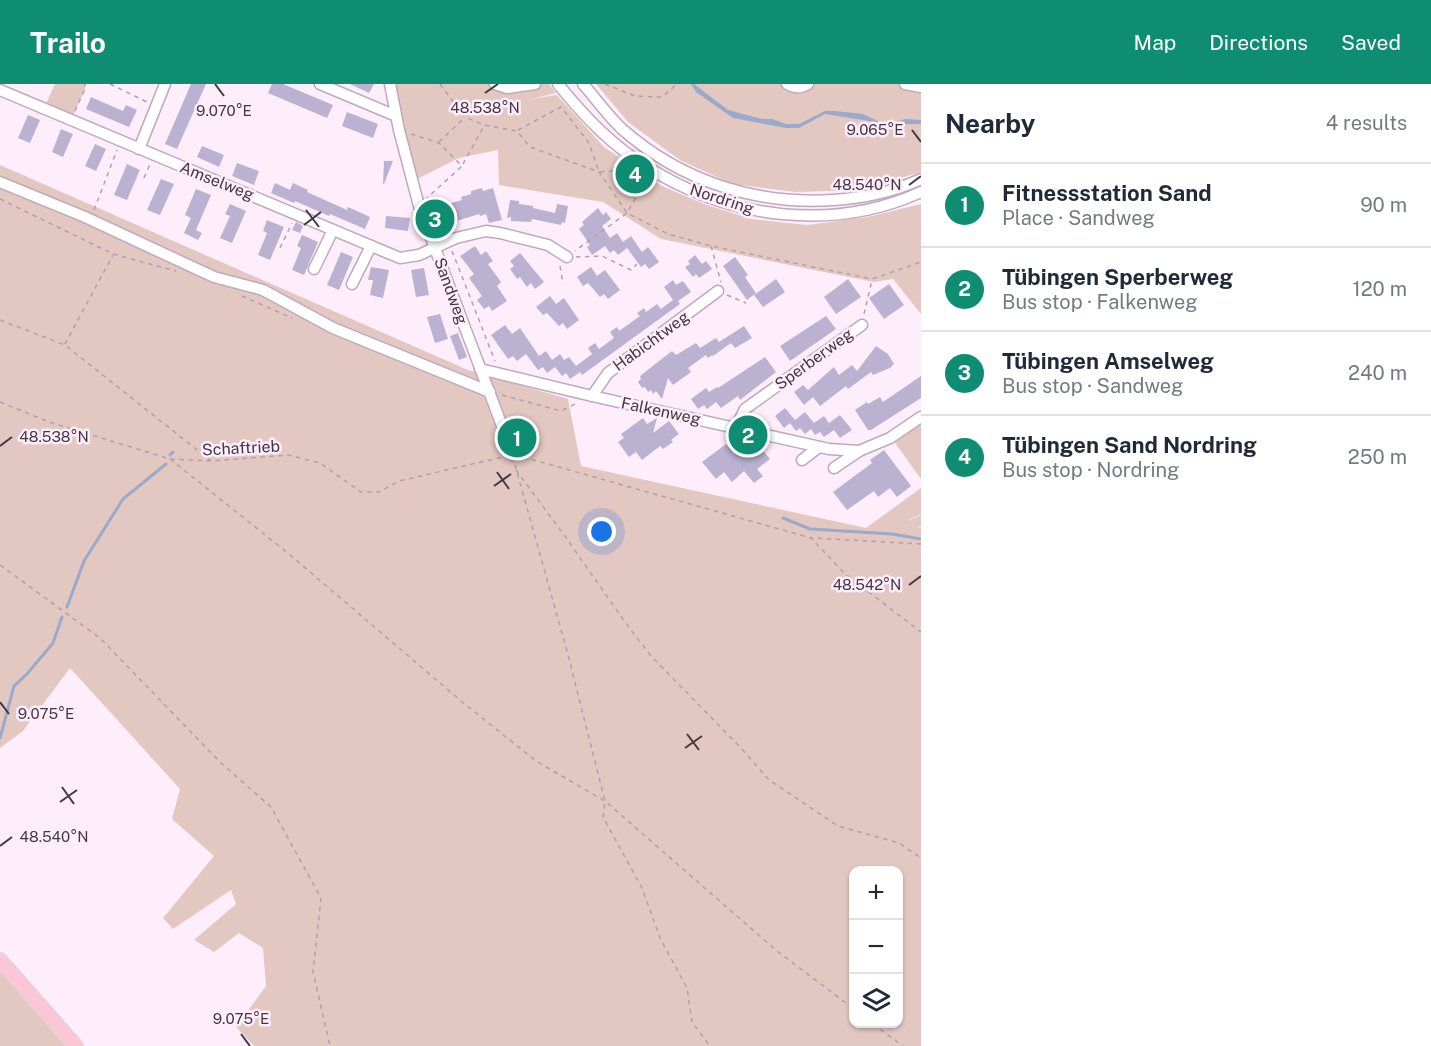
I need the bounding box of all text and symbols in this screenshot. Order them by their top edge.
text: Trailo [30,26,106,59]
text: Map [1134,30,1176,55]
text: Directions [1209,30,1308,55]
text: Saved [1341,30,1401,55]
text: 48.538°N [450,99,520,116]
text: 9.070°E [196,102,252,119]
text: Nearby [945,108,1035,139]
text: 4 results [1326,111,1407,135]
text: 9.065°E [846,121,904,138]
pin: 4 [616,152,654,196]
street label: Amselweg [177,158,257,204]
text: 48.540°N [833,176,902,193]
street label: Nordring [688,180,756,218]
text: Fitnessstation Sand [1002,180,1212,206]
text: 1 [960,193,969,217]
text: 90 m [1360,193,1407,217]
pin: 3 [416,196,454,242]
text: Place · Sandweg [1002,206,1155,230]
street label: Sandweg [430,255,472,327]
text: Tübingen Sperberweg [1002,264,1233,290]
text: 2 [958,277,971,301]
text: 120 m [1353,277,1407,301]
text: Bus stop · Falkenweg [1002,290,1198,314]
street label: Habichtweg [609,307,693,375]
street label: Sperberweg [771,324,857,394]
text: Tübingen Amselweg [1002,348,1214,374]
text: 3 [958,361,971,385]
text: 240 m [1348,361,1407,385]
text: Bus stop · Sandweg [1002,374,1184,398]
street label: Falkenweg [619,393,703,429]
pin: 2 [728,412,768,458]
pin: 1 [498,416,536,460]
text: 48.538°N [19,428,89,445]
text: Tübingen Sand Nordring [1002,432,1257,458]
street label: Schaftrieb [202,436,280,460]
text: 4 [958,445,971,469]
text: 250 m [1348,445,1407,469]
text: Bus stop · Nordring [1002,458,1179,482]
your location [587,517,616,546]
text: 48.542°N [833,576,901,593]
text: 9.075°E [18,705,74,722]
text: 48.540°N [20,828,89,845]
map controls [849,866,903,1028]
button: + [849,866,903,920]
button: − [849,920,903,974]
button: layers [849,974,903,1028]
text: 9.075°E [213,1010,269,1027]

